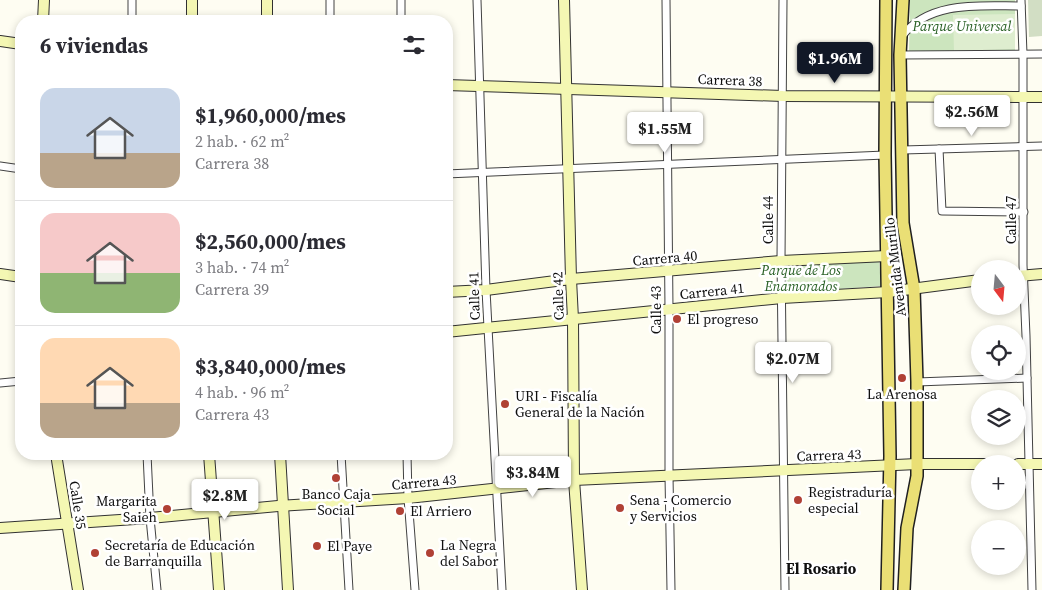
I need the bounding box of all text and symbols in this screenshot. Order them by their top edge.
park label: Parque Universal [911,16,1012,36]
text: 6 viviendas [40,31,148,60]
icon: filters [400,31,428,59]
pin: $1.96M [794,42,876,84]
text: $1.96M [808,47,862,69]
street label: Carrera 38 [697,69,763,91]
pin: $2.56M [931,94,1013,137]
text: $2.56M [945,100,999,122]
text: $1,960,000/mes [195,101,346,130]
icon: home [80,108,140,168]
pin: $1.55M [624,112,706,154]
text: $1.55M [638,117,692,139]
text: 2 hab. · 62 m² [195,130,289,152]
text: Carrera 38 [195,152,269,174]
street label: Calle 44 [758,196,778,244]
street label: Calle 47 [1001,196,1021,244]
street label: Avenida Murillo [879,216,911,318]
text: $2,560,000/mes [195,227,346,256]
icon: home [80,233,140,293]
street label: Carrera 40 [632,245,698,271]
text: 3 hab. · 74 m² [195,256,289,278]
park label: Parque de Los Enamorados [760,260,842,296]
north arrow [971,260,1026,315]
map controls [971,260,1026,575]
street label: Calle 41 [463,271,485,321]
street label: Calle 42 [547,271,569,321]
text: Carrera 39 [195,278,269,300]
street label: Carrera 41 [679,278,745,304]
street label: Calle 43 [646,286,666,334]
place label: El progreso [687,309,759,329]
marker: El progreso [671,313,683,325]
button: locate [971,325,1026,380]
pin: $2.07M [752,342,834,384]
text: $2.07M [766,347,820,369]
text: $3,840,000/mes [195,352,346,381]
icon: home [80,358,140,418]
marker: La Arenosa [896,372,908,384]
text: 4 hab. · 96 m² [195,381,289,403]
place label: La Arenosa [867,384,938,404]
place label: URI - Fiscalía General de la Nación [515,386,645,422]
button: layers [971,390,1026,445]
marker: URI - Fiscalía General de la Nación [499,398,511,410]
text: Carrera 43 [195,403,269,425]
street label: Carrera 43 [796,444,862,466]
button: + [971,455,1026,510]
pin: $3.84M [492,456,574,498]
text: $3.84M [506,461,560,483]
street label: Carrera 43 [391,469,457,495]
marker: Banco Caja Social [330,472,342,484]
pin: $2.8M [190,478,260,521]
street label: Calle 35 [64,479,92,531]
place label: Registraduría especial [808,482,893,518]
text: $2.8M [202,484,248,506]
place label: Banco Caja Social [301,484,371,520]
place label: Sena - Comercio y Servicios [630,490,732,526]
place label: Margarita Saieh [96,491,158,527]
marker: Registraduría especial [792,494,804,506]
place label: El Arriero [410,501,472,521]
marker: Sena - Comercio y Servicios [614,502,626,514]
marker: Margarita Saieh [161,503,173,515]
marker: El Arriero [394,505,406,517]
button: − [971,520,1026,575]
place label: Secretaría de Educación de Barranquilla [105,535,255,571]
place label: La Negra del Sabor [440,535,498,571]
place label: El Paye [327,536,372,556]
marker: El Paye [311,540,323,552]
marker: Secretaría de Educación de Barranquilla [89,547,101,559]
marker: La Negra del Sabor [424,547,436,559]
district label: El Rosario [786,558,857,579]

